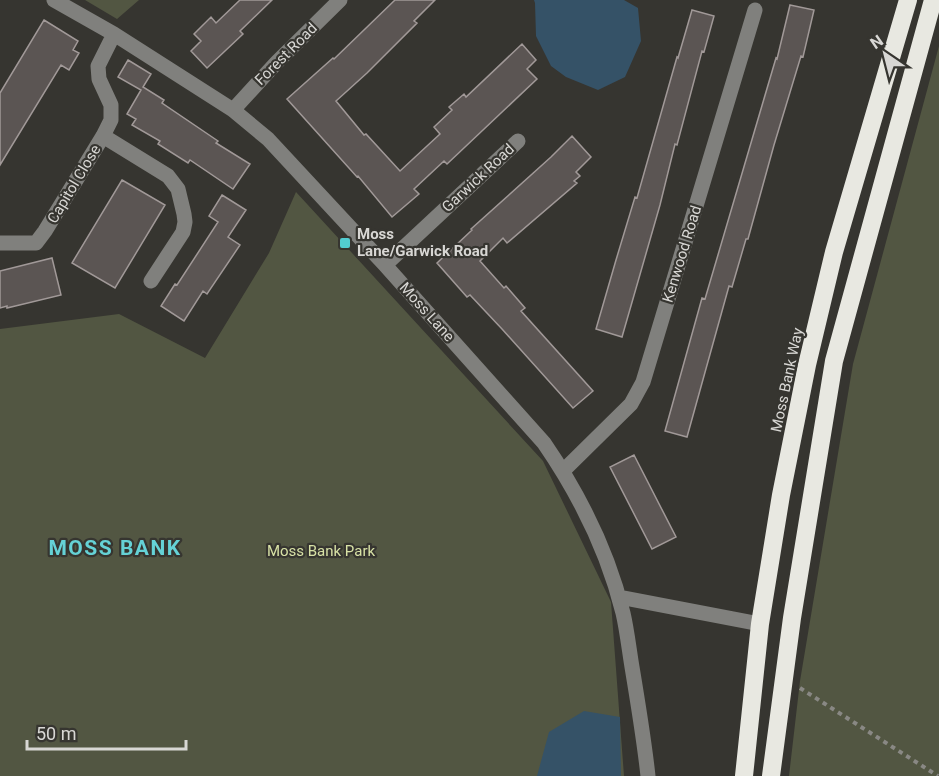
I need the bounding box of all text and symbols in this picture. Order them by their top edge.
street label: Forest Road [251,19,321,89]
north arrow [855,24,915,84]
text: N [867,31,887,53]
street label: Garwick Road [438,140,518,216]
street label: Capitol Close [44,141,104,226]
street label: Kenwood Road [659,203,705,305]
place label: Moss Lane/Garwick Road [357,225,488,260]
marker: Moss Lane/Garwick Road [338,236,352,250]
street label: Moss Lane [396,279,458,345]
street label: Moss Bank Way [767,326,807,434]
district label: MOSS BANK [48,536,182,560]
park label: Moss Bank Park [267,542,375,560]
scale bar [27,713,186,751]
text: 50 m [36,723,76,744]

